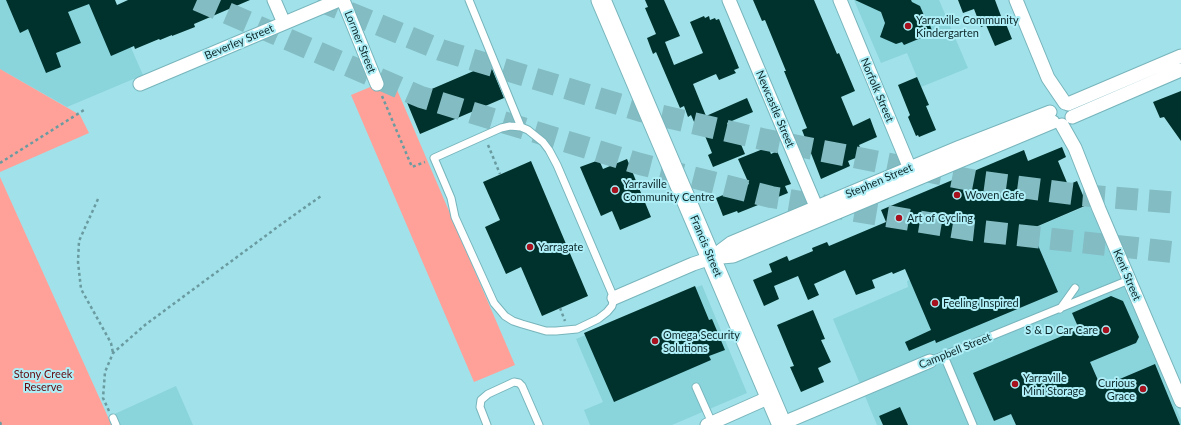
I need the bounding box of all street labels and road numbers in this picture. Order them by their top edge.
street label: Lormer Street [341,9,379,75]
street label: Beverley Street [202,22,276,62]
street label: Norfolk Street [858,56,896,124]
street label: Newcastle Street [753,69,797,149]
street label: Stephen Street [844,161,914,201]
street label: Francis Street [687,213,725,279]
street label: Kent Street [1110,247,1144,303]
street label: Campbell Street [917,330,993,372]

